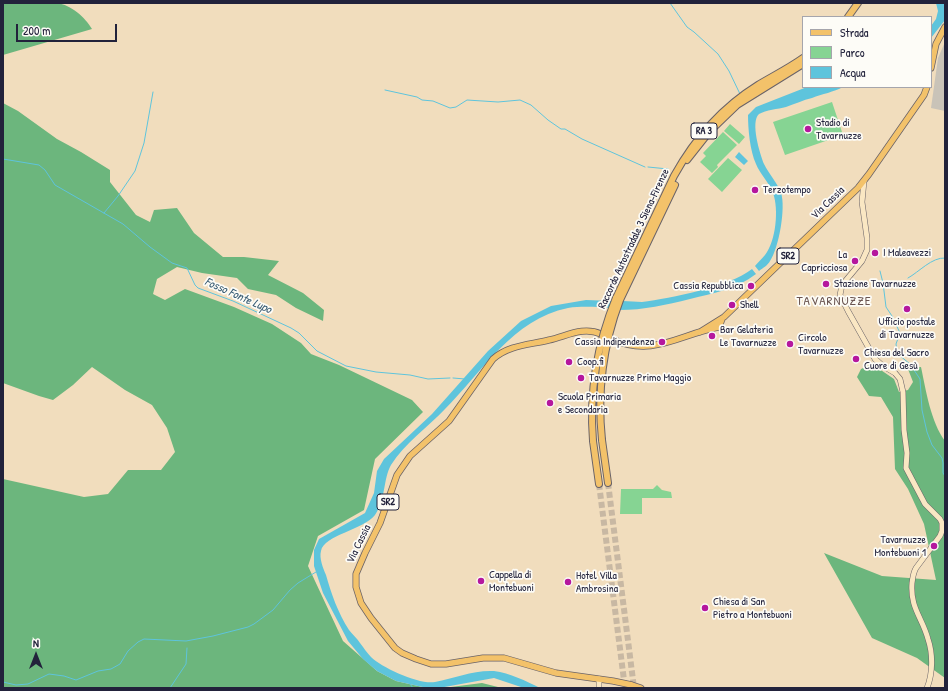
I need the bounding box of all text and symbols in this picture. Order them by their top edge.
scale bar [18,16,119,42]
legend [802,16,932,88]
text: 200 m [23,22,50,39]
text: Strada [840,24,868,41]
text: Parco [840,44,865,61]
text: Acqua [840,64,866,81]
place label: Stadio di Tavarnuzze [816,116,862,142]
road number: RA 3 [691,123,717,139]
marker: Stadio di Tavarnuzze [803,124,813,134]
street label: Raccordo Autostradale 3 Siena-Firenze [596,167,672,311]
place label: Terzotempo [763,183,811,197]
street label: Via Cassia [809,184,847,222]
marker: Terzotempo [750,185,760,195]
place label: I Maleavezzi [883,246,931,260]
road number: SR2 [777,248,799,264]
place label: La Capricciosa [801,248,847,274]
marker: I Maleavezzi [870,248,880,258]
marker: La Capricciosa [850,256,860,266]
water label: Fosso Fonte Lupo [202,275,274,317]
place label: Stazione Tavarnuzze [834,277,916,291]
place label: Cassia Repubblica [673,279,743,293]
marker: Stazione Tavarnuzze [821,279,831,289]
marker: Cassia Repubblica [746,281,756,291]
district label: TAVARNUZZE [797,294,871,310]
place label: Shell [740,298,759,312]
marker: Shell [727,300,737,310]
marker: Ufficio postale di Tavarnuzze [902,304,912,314]
place label: Ufficio postale di Tavarnuzze [879,315,935,341]
place label: Bar Gelateria Le Tavarnuzze [720,323,777,349]
marker: Bar Gelateria Le Tavarnuzze [707,331,717,341]
place label: Circolo Tavarnuzze [798,331,844,357]
place label: Cassia Indipendenza [575,335,654,349]
marker: Cassia Indipendenza [657,337,667,347]
marker: Circolo Tavarnuzze [785,339,795,349]
place label: Chiesa del Sacro Cuore di Gesù [864,346,929,372]
marker: Chiesa del Sacro Cuore di Gesù [851,354,861,364]
place label: Coop.fi [577,355,603,369]
marker: Coop.fi [564,357,574,367]
place label: Tavarnuzze Primo Maggio [589,371,691,385]
marker: Tavarnuzze Primo Maggio [576,373,586,383]
place label: Scuola Primaria e Secondaria [558,390,621,416]
marker: Scuola Primaria e Secondaria [545,398,555,408]
road number: SR2 [377,494,399,510]
street label: Via Cassia [344,523,374,565]
place label: Tavarnuzze Montebuoni 1 [875,533,926,559]
marker: Tavarnuzze Montebuoni 1 [929,541,939,551]
place label: Cappella di Montebuoni [489,568,534,594]
place label: Hotel Villa Ambrosina [576,569,618,595]
marker: Cappella di Montebuoni [476,576,486,586]
marker: Hotel Villa Ambrosina [563,577,573,587]
place label: Chiesa di San Pietro a Montebuoni [713,595,792,621]
marker: Chiesa di San Pietro a Montebuoni [700,603,710,613]
north arrow [16,635,56,675]
text: N [33,636,39,650]

